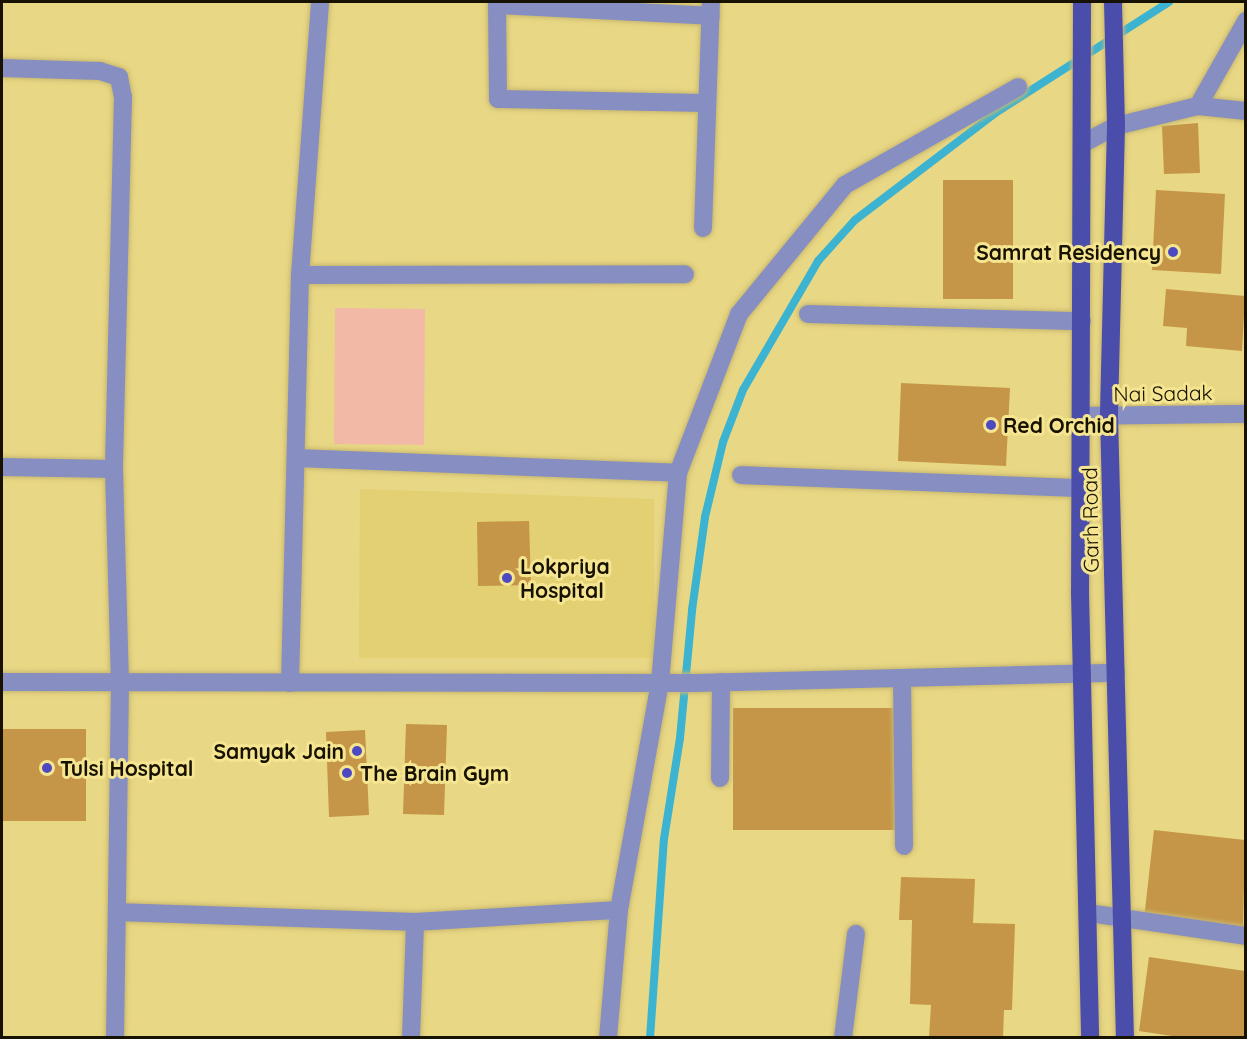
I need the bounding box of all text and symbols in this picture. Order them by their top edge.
place label: Samrat Residency [976,239,1161,265]
marker: Samrat Residency [1166,245,1180,259]
street label: Nai Sadak [1113,380,1213,406]
place label: Red Orchid [1003,412,1115,438]
marker: Red Orchid [984,418,998,432]
street label: Garh Road [1076,467,1104,573]
place label: Lokpriya Hospital [520,553,610,603]
marker: Lokpriya Hospital [498,569,516,587]
place label: Samyak Jain [213,738,344,764]
marker: Samyak Jain [348,742,366,760]
place label: Tulsi Hospital [60,755,193,781]
marker: Tulsi Hospital [38,759,56,777]
place label: The Brain Gym [360,760,509,786]
marker: The Brain Gym [338,764,356,782]

